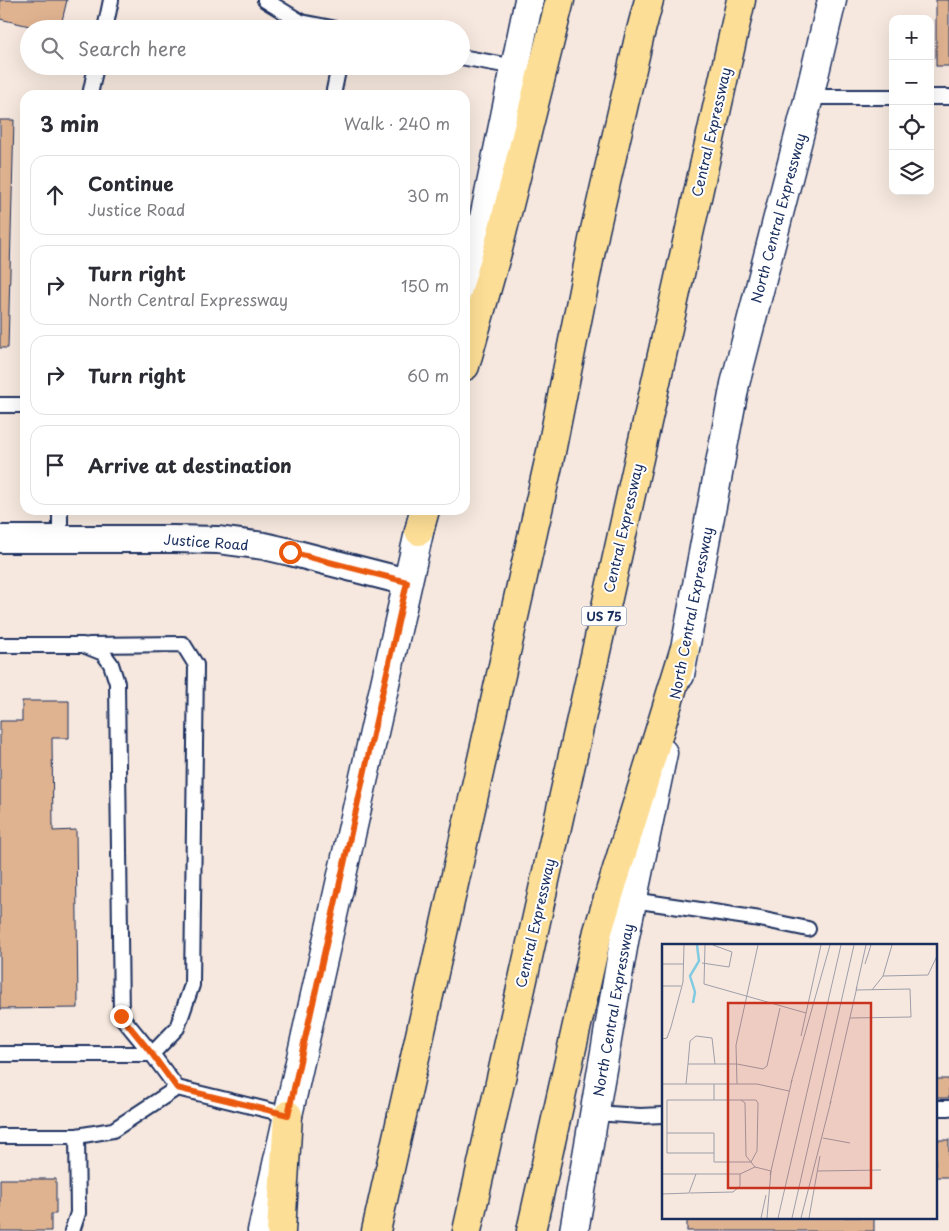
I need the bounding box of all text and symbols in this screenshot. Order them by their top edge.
map controls [889,15,934,195]
button: + [889,15,934,60]
search box [20,20,470,75]
icon: search [38,34,66,62]
text: Search here [78,34,187,62]
button: − [889,60,934,105]
street label: Central Expressway [686,65,736,199]
button: locate [889,105,934,150]
text: 3 min [40,107,99,139]
text: Walk · 240 m [344,111,450,135]
street label: North Central Expressway [745,131,811,305]
button: layers [889,150,934,195]
text: Continue [88,169,174,197]
icon: ahead [41,181,69,209]
text: 30 m [407,183,449,207]
text: Justice Road [88,197,185,221]
text: Turn right [88,259,186,287]
icon: right [41,271,69,299]
text: 150 m [401,273,449,297]
text: North Central Expressway [88,287,288,311]
icon: right [41,361,69,389]
text: Turn right [88,361,186,389]
text: 60 m [407,363,449,387]
icon: arrive [41,451,69,479]
text: Arrive at destination [88,451,292,479]
street label: Central Expressway [598,461,648,595]
street label: North Central Expressway [664,525,718,701]
street label: Justice Road [163,529,249,555]
route start [279,541,302,564]
road number: US 75 [582,606,626,626]
street label: Central Expressway [510,856,560,990]
street label: North Central Expressway [587,922,639,1098]
inset map [662,944,936,1218]
route end [110,1005,133,1028]

